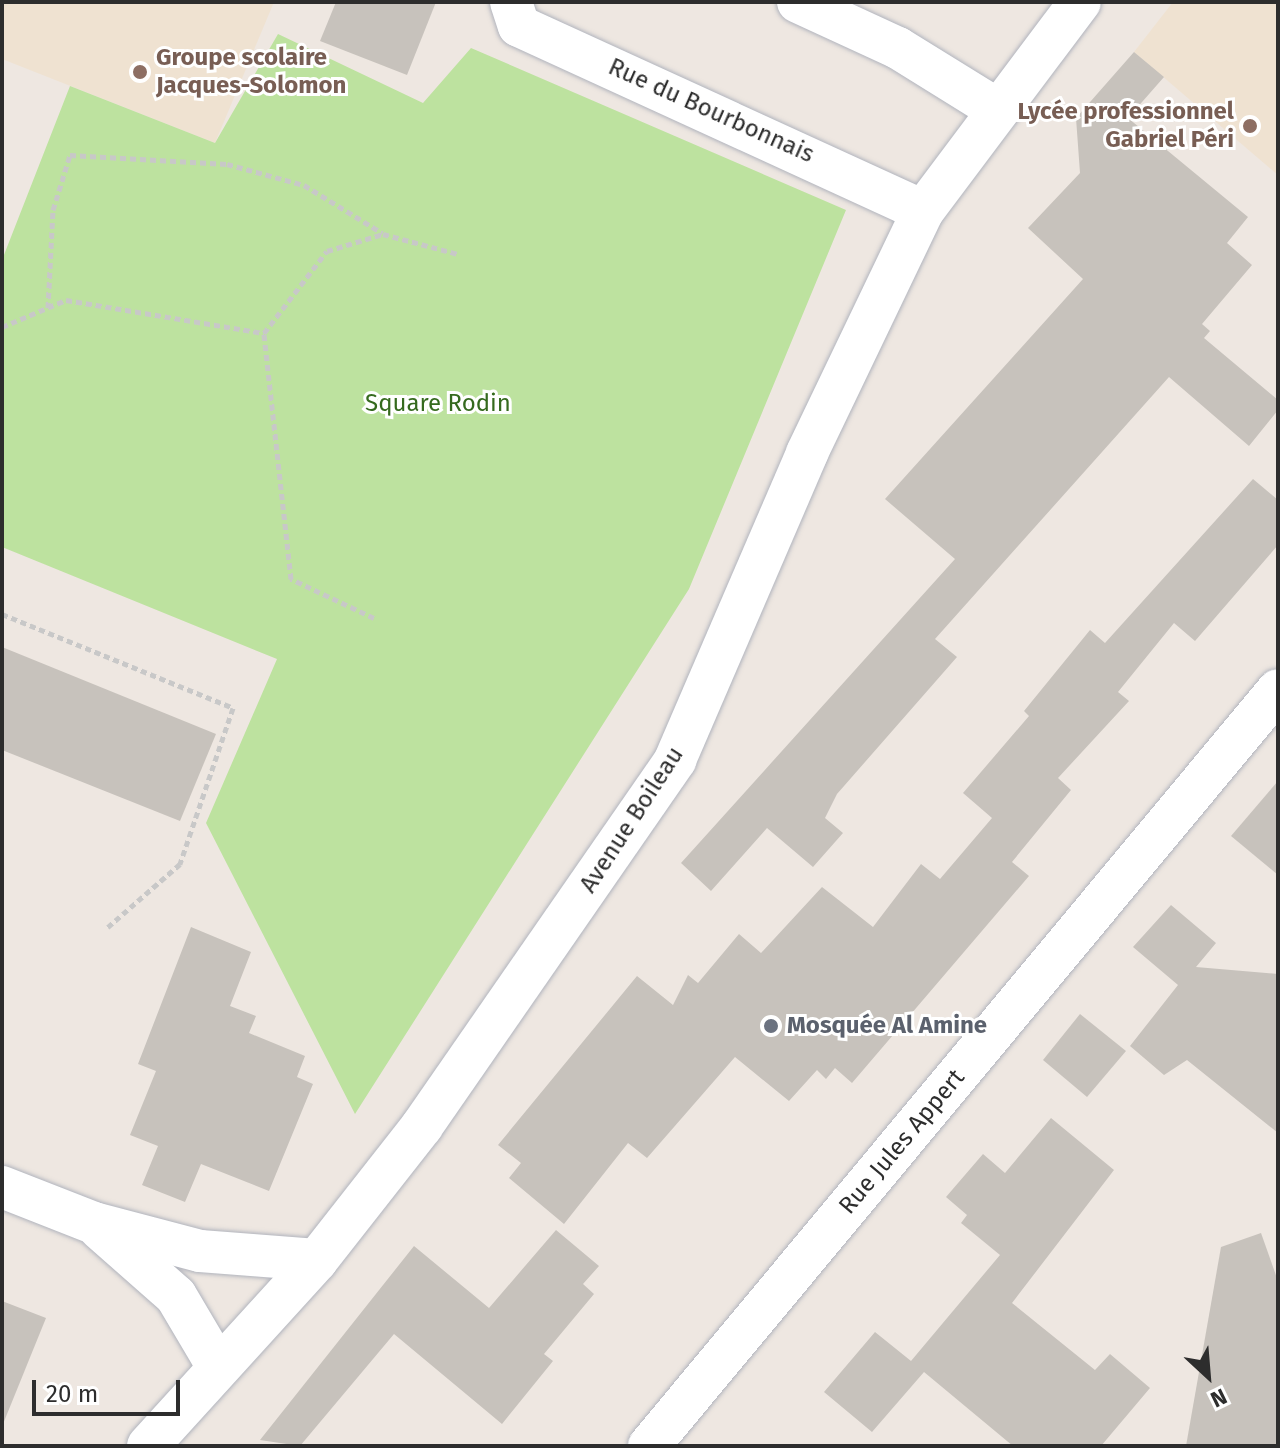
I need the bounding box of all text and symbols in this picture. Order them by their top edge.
place label: Groupe scolaire Jacques-Solomon [156,44,346,100]
street label: Rue du Bourbonnais [604,53,818,169]
marker: Groupe scolaire Jacques-Solomon [131,63,149,81]
place label: Lycée professionnel Gabriel Péri [1017,98,1234,154]
marker: Lycée professionnel Gabriel Péri [1241,117,1259,135]
park label: Square Rodin [365,390,511,418]
street label: Avenue Boileau [574,742,690,898]
place label: Mosquée Al Amine [787,1012,987,1040]
marker: Mosquée Al Amine [762,1017,780,1035]
street label: Rue Jules Appert [833,1064,971,1220]
north arrow [1168,1336,1248,1416]
scale bar [36,1364,184,1414]
text: 20 m [46,1380,98,1408]
text: N [1206,1383,1231,1413]

